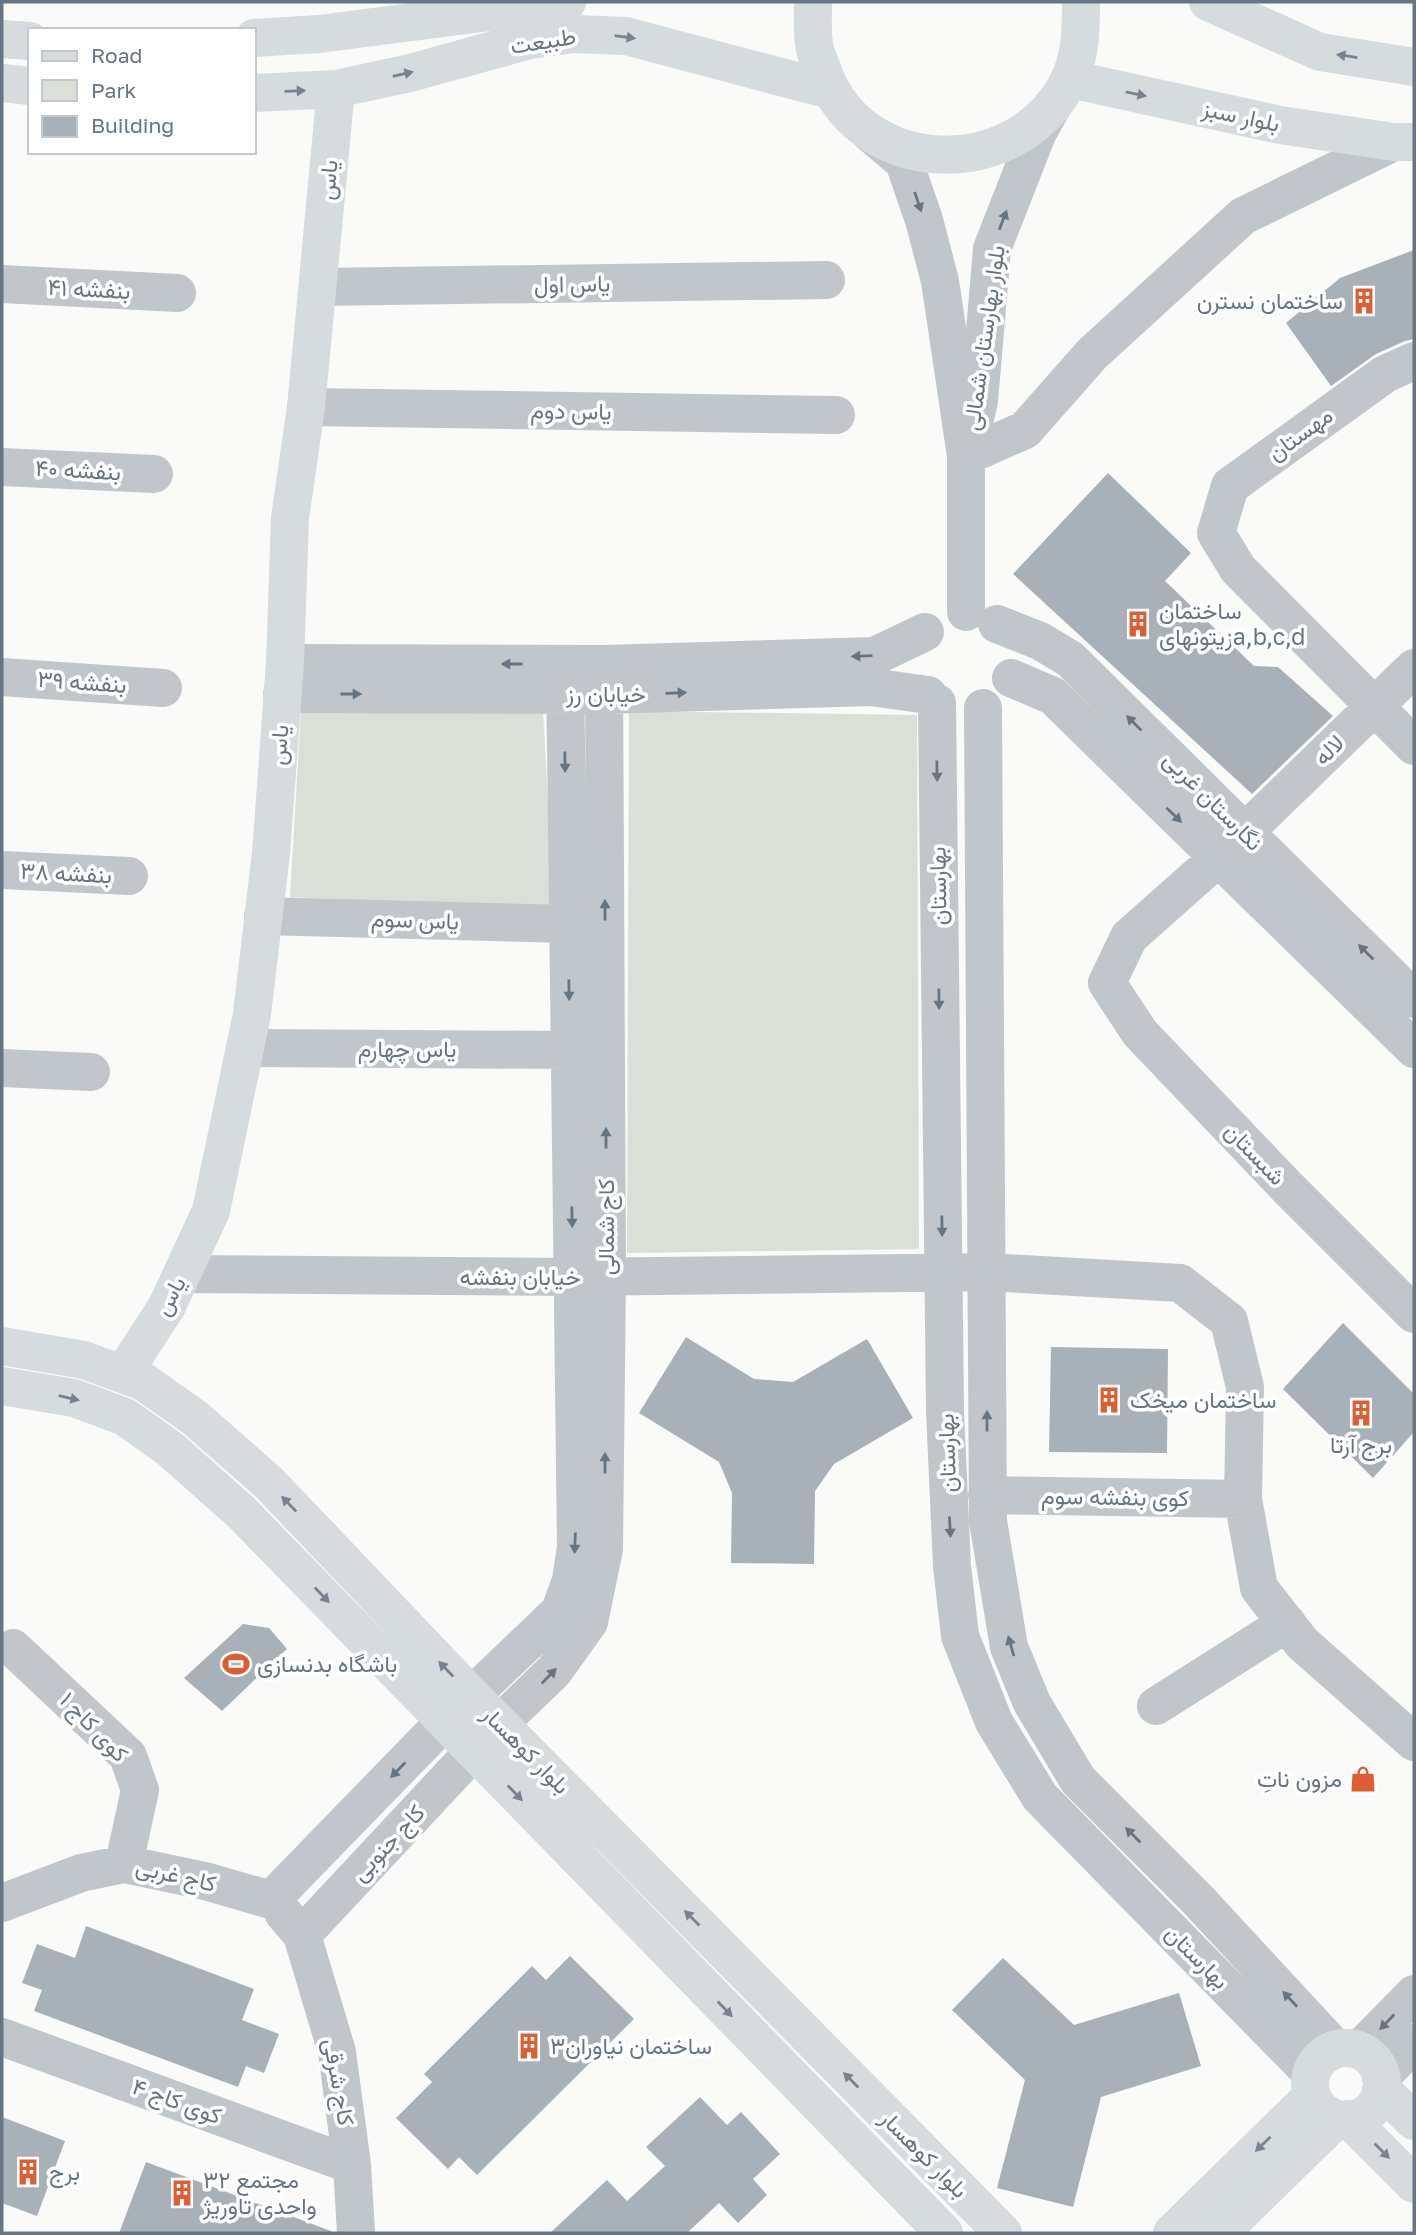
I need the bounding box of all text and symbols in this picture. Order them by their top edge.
street label: طبیعت [508,21,578,59]
legend [28,28,256,154]
one-way arrow [614,32,636,43]
text: Road [91,42,142,68]
one-way arrow [1336,50,1358,61]
one-way arrow [392,68,414,79]
text: Park [91,77,137,103]
one-way arrow [284,86,306,97]
one-way arrow [1125,88,1147,99]
street label: بلوار سبز [1199,93,1282,139]
text: Building [91,112,174,138]
street label: یاس [311,159,344,201]
one-way arrow [913,191,923,212]
one-way arrow [998,210,1009,231]
street label: بلوار بهارستان شمالی [956,243,1012,433]
street label: یاس اول [534,268,610,300]
street label: بنفشه ۴۱ [47,272,131,304]
place label: ساختمان نسترن [1197,286,1343,316]
building icon: ساختمان نسترن [1349,286,1379,316]
street label: یاس دوم [530,395,612,427]
street label: مهستان [1261,400,1339,468]
street label: بنفشه ۴۰ [34,453,122,485]
place label: ساختمان زیتونهایa,b,c,d [1159,596,1305,652]
building icon: ساختمان زیتونهایa,b,c,d [1123,609,1153,639]
one-way arrow [851,651,873,662]
one-way arrow [501,658,523,670]
street label: بنفشه ۳۹ [37,664,128,698]
street label: خیابان رز [565,679,646,709]
one-way arrow [665,687,687,698]
one-way arrow [340,688,362,700]
one-way arrow [1126,715,1143,731]
street label: یاس [263,724,294,766]
street label: لاله [1307,728,1349,770]
street label: نگارستان غربی [1157,745,1269,857]
one-way arrow [559,751,571,773]
one-way arrow [931,760,943,782]
one-way arrow [1165,806,1182,822]
street label: بهارستان [922,846,954,926]
street label: بنفشه ۳۸ [19,856,113,888]
one-way arrow [599,899,611,921]
street label: یاس سوم [370,903,460,937]
one-way arrow [1357,943,1374,960]
one-way arrow [563,979,574,1001]
one-way arrow [934,988,945,1010]
street label: یاس چهارم [358,1034,456,1065]
street label: شبستان [1219,1116,1292,1190]
one-way arrow [600,1127,612,1149]
street label: کاج شمالی [591,1179,622,1275]
one-way arrow [567,1206,578,1228]
one-way arrow [936,1215,948,1237]
street label: خیابان بنفشه [459,1262,581,1290]
street label: یاس [147,1271,192,1320]
building icon: ساختمان میخک [1094,1385,1124,1415]
place label: ساختمان میخک [1130,1385,1276,1413]
one-way arrow [58,1393,80,1404]
building icon: برج آرتا [1346,1398,1376,1428]
one-way arrow [981,1410,993,1432]
street label: بهارستان [931,1413,963,1493]
place label: برج آرتا [1330,1430,1392,1461]
one-way arrow [599,1452,611,1474]
street label: کوی بنفشه سوم [1041,1481,1189,1513]
one-way arrow [281,1495,297,1513]
one-way arrow [945,1516,956,1538]
one-way arrow [570,1532,581,1554]
one-way arrow [314,1586,330,1603]
one-way arrow [1005,1636,1015,1657]
sports icon: باشگاه بدنسازی [221,1649,251,1679]
place label: باشگاه بدنسازی [257,1649,397,1679]
one-way arrow [438,1661,454,1678]
one-way arrow [540,1668,556,1685]
street label: کوی کاج ۱ [52,1685,135,1769]
street label: بلوار کوهسار [475,1699,577,1801]
one-way arrow [390,1761,406,1778]
place label: مزون ناتِ [1257,1764,1342,1794]
shop icon: مزون ناتِ [1348,1764,1378,1794]
one-way arrow [507,1784,523,1801]
street label: کاج جنوبی [345,1798,432,1889]
one-way arrow [1124,1826,1141,1843]
street label: کاج غربی [133,1851,219,1900]
one-way arrow [684,1910,700,1927]
street label: بهارستان [1159,1919,1235,1995]
one-way arrow [1282,1991,1298,2008]
one-way arrow [717,2000,734,2017]
one-way arrow [1378,2014,1395,2031]
building icon: ساختمان نیاوران۳ [514,2031,544,2061]
place label: ساختمان نیاوران۳ [550,2031,712,2061]
street label: کاج شرقی [316,2036,361,2128]
street label: کوی کاج ۴ [128,2071,226,2132]
one-way arrow [844,2072,860,2089]
street label: بلوار کوهسار [873,2103,975,2205]
one-way arrow [1255,2135,1272,2151]
one-way arrow [1373,2143,1390,2159]
building icon: برج [13,2157,43,2187]
place label: برج [49,2157,80,2188]
place label: مجتمع ۳۲ واحدی تاوریژ [202,2165,317,2221]
building icon: مجتمع ۳۲ واحدی تاوریژ [167,2178,197,2208]

